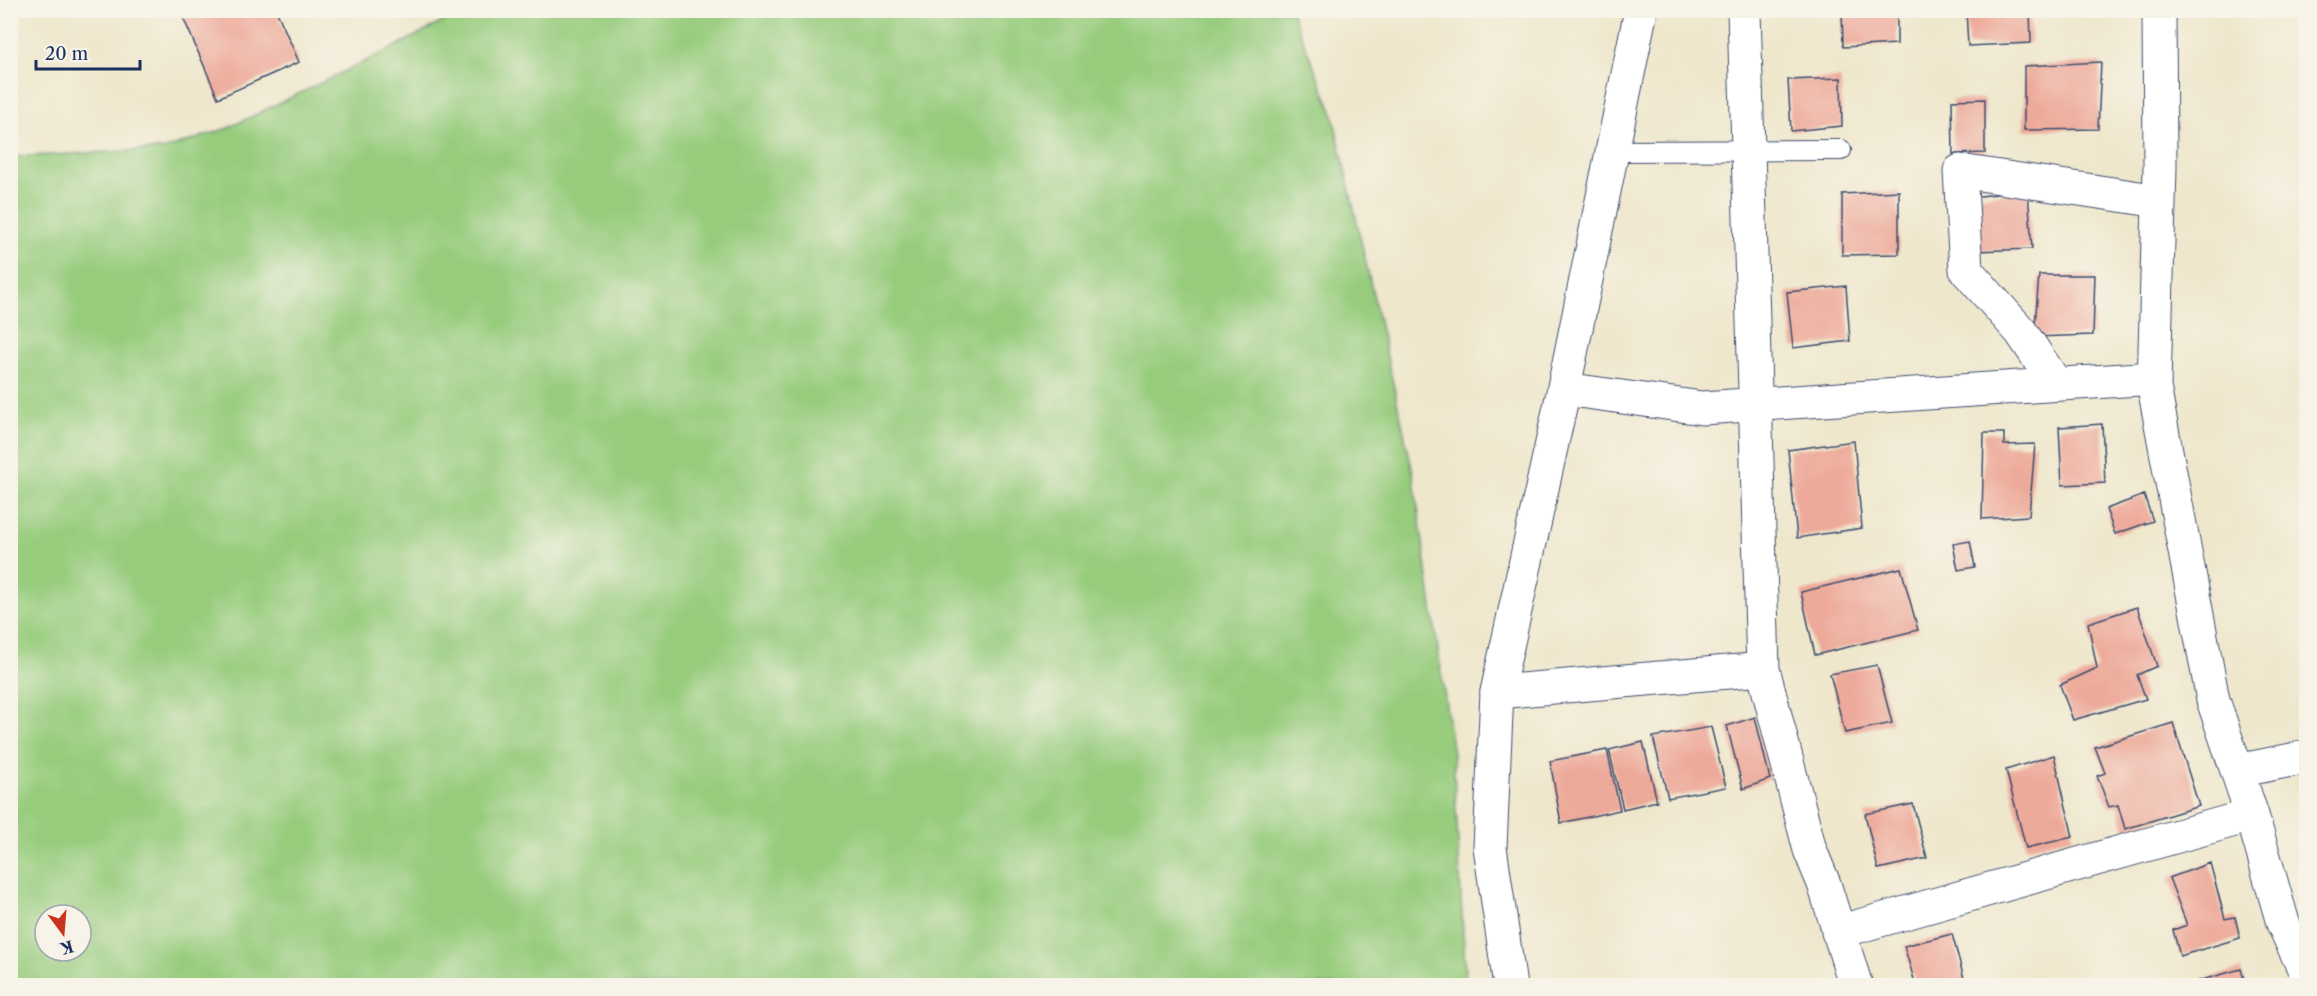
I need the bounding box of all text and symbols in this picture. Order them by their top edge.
scale bar [36,33,140,71]
text: 20 m [45,43,89,65]
north arrow [33,903,93,963]
text: K [57,936,76,959]

